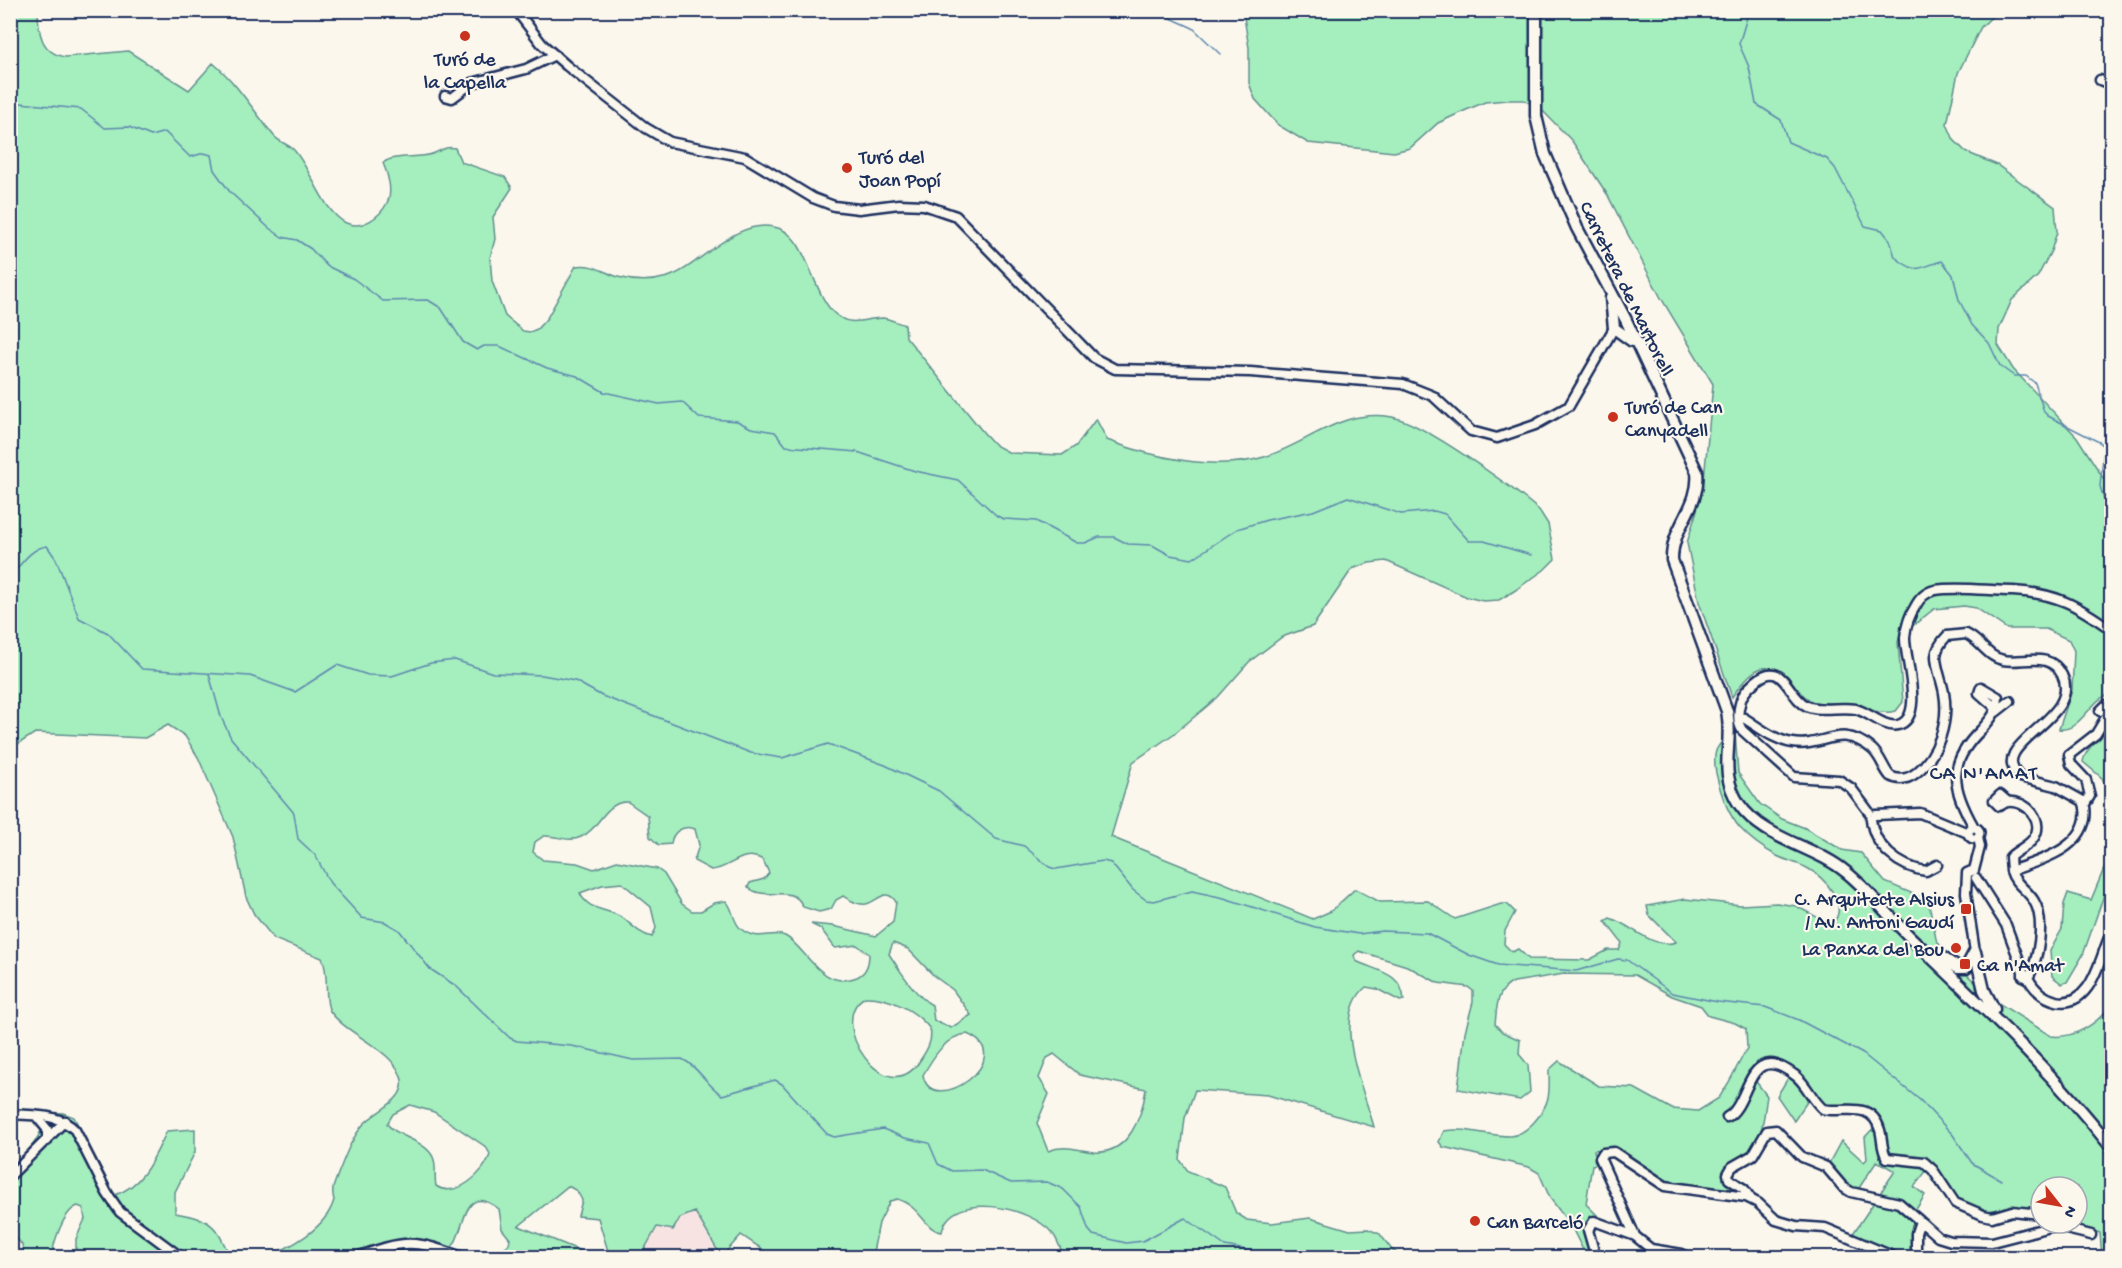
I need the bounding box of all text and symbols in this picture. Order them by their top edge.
marker: Turó de la Capella [458,29,472,43]
place label: Turó de la Capella [424,50,507,96]
place label: Turó del Joan Popí [858,148,942,194]
marker: Turó del Joan Popí [840,161,854,175]
street label: Carretera de Martorell [1573,198,1677,381]
place label: Turó de Can Canyadell [1624,398,1723,444]
marker: Turó de Can Canyadell [1606,410,1620,424]
district label: CA N'AMAT [1930,763,2038,788]
place label: C. Arquitecte Alsius / Av. Antoni Gaudí [1794,890,1955,936]
marker: C. Arquitecte Alsius / Av. Antoni Gaudí [1959,902,1973,916]
place label: La Panxa del Bou [1802,940,1945,963]
marker: La Panxa del Bou [1949,941,1963,955]
place label: Ca n'Amat [1977,956,2065,979]
marker: Ca n'Amat [1958,957,1972,971]
north arrow [2029,1175,2089,1235]
text: N [2058,1202,2080,1221]
place label: Can Barceló [1487,1213,1584,1236]
marker: Can Barceló [1468,1214,1482,1228]

